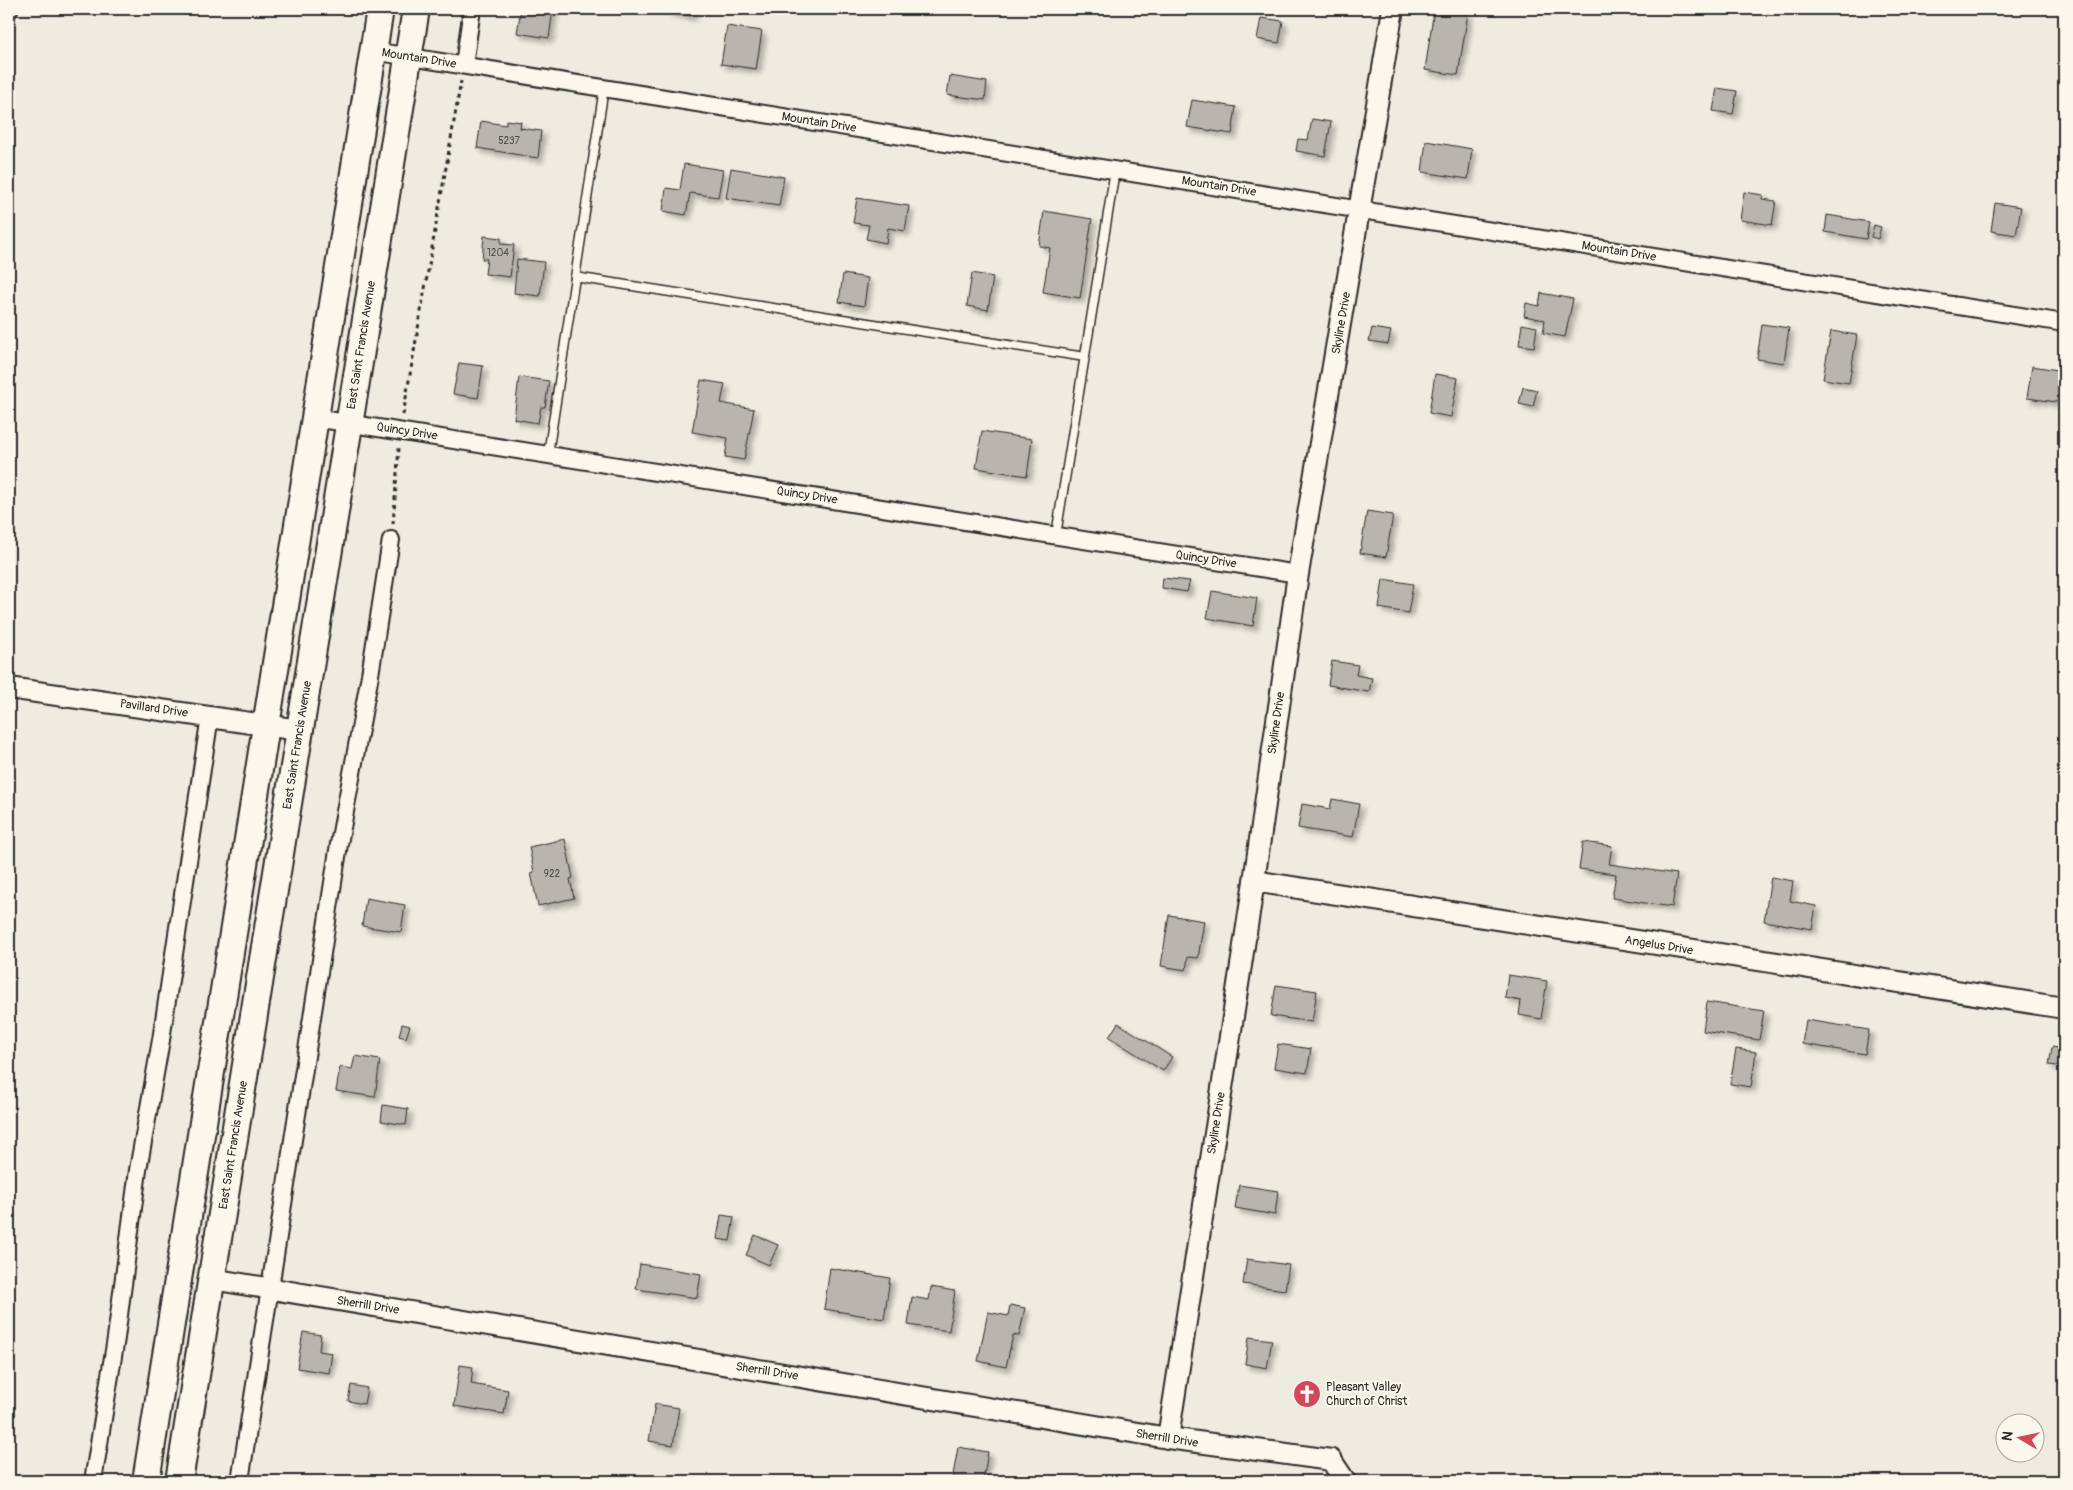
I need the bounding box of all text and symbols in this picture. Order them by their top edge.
street label: Mountain Drive [381,45,457,72]
street label: Mountain Drive [781,109,857,136]
house number: 5237 [498,135,520,147]
street label: Mountain Drive [1181,173,1257,200]
street label: Mountain Drive [1581,238,1657,265]
house number: 1204 [487,247,509,259]
street label: East Saint Francis Avenue [344,280,379,410]
street label: Skyline Drive [1329,291,1354,355]
street label: Quincy Drive [375,419,439,444]
street label: Quincy Drive [775,483,839,508]
street label: Quincy Drive [1174,547,1238,572]
street label: East Saint Francis Avenue [280,680,315,810]
street label: Skyline Drive [1265,691,1288,755]
street label: Pavillard Drive [119,696,189,721]
house number: 922 [544,868,561,880]
street label: Angelus Drive [1624,933,1694,958]
street label: East Saint Francis Avenue [216,1080,251,1210]
street label: Skyline Drive [1204,1091,1229,1155]
street label: Sherrill Drive [336,1293,400,1318]
street label: Sherrill Drive [735,1359,799,1384]
church icon: Pleasant Valley Church of Christ [1292,1379,1322,1409]
place label: Pleasant Valley Church of Christ [1326,1380,1407,1409]
north arrow [1996,1412,2046,1462]
street label: Sherrill Drive [1135,1426,1199,1451]
text: N [1999,1430,2017,1442]

